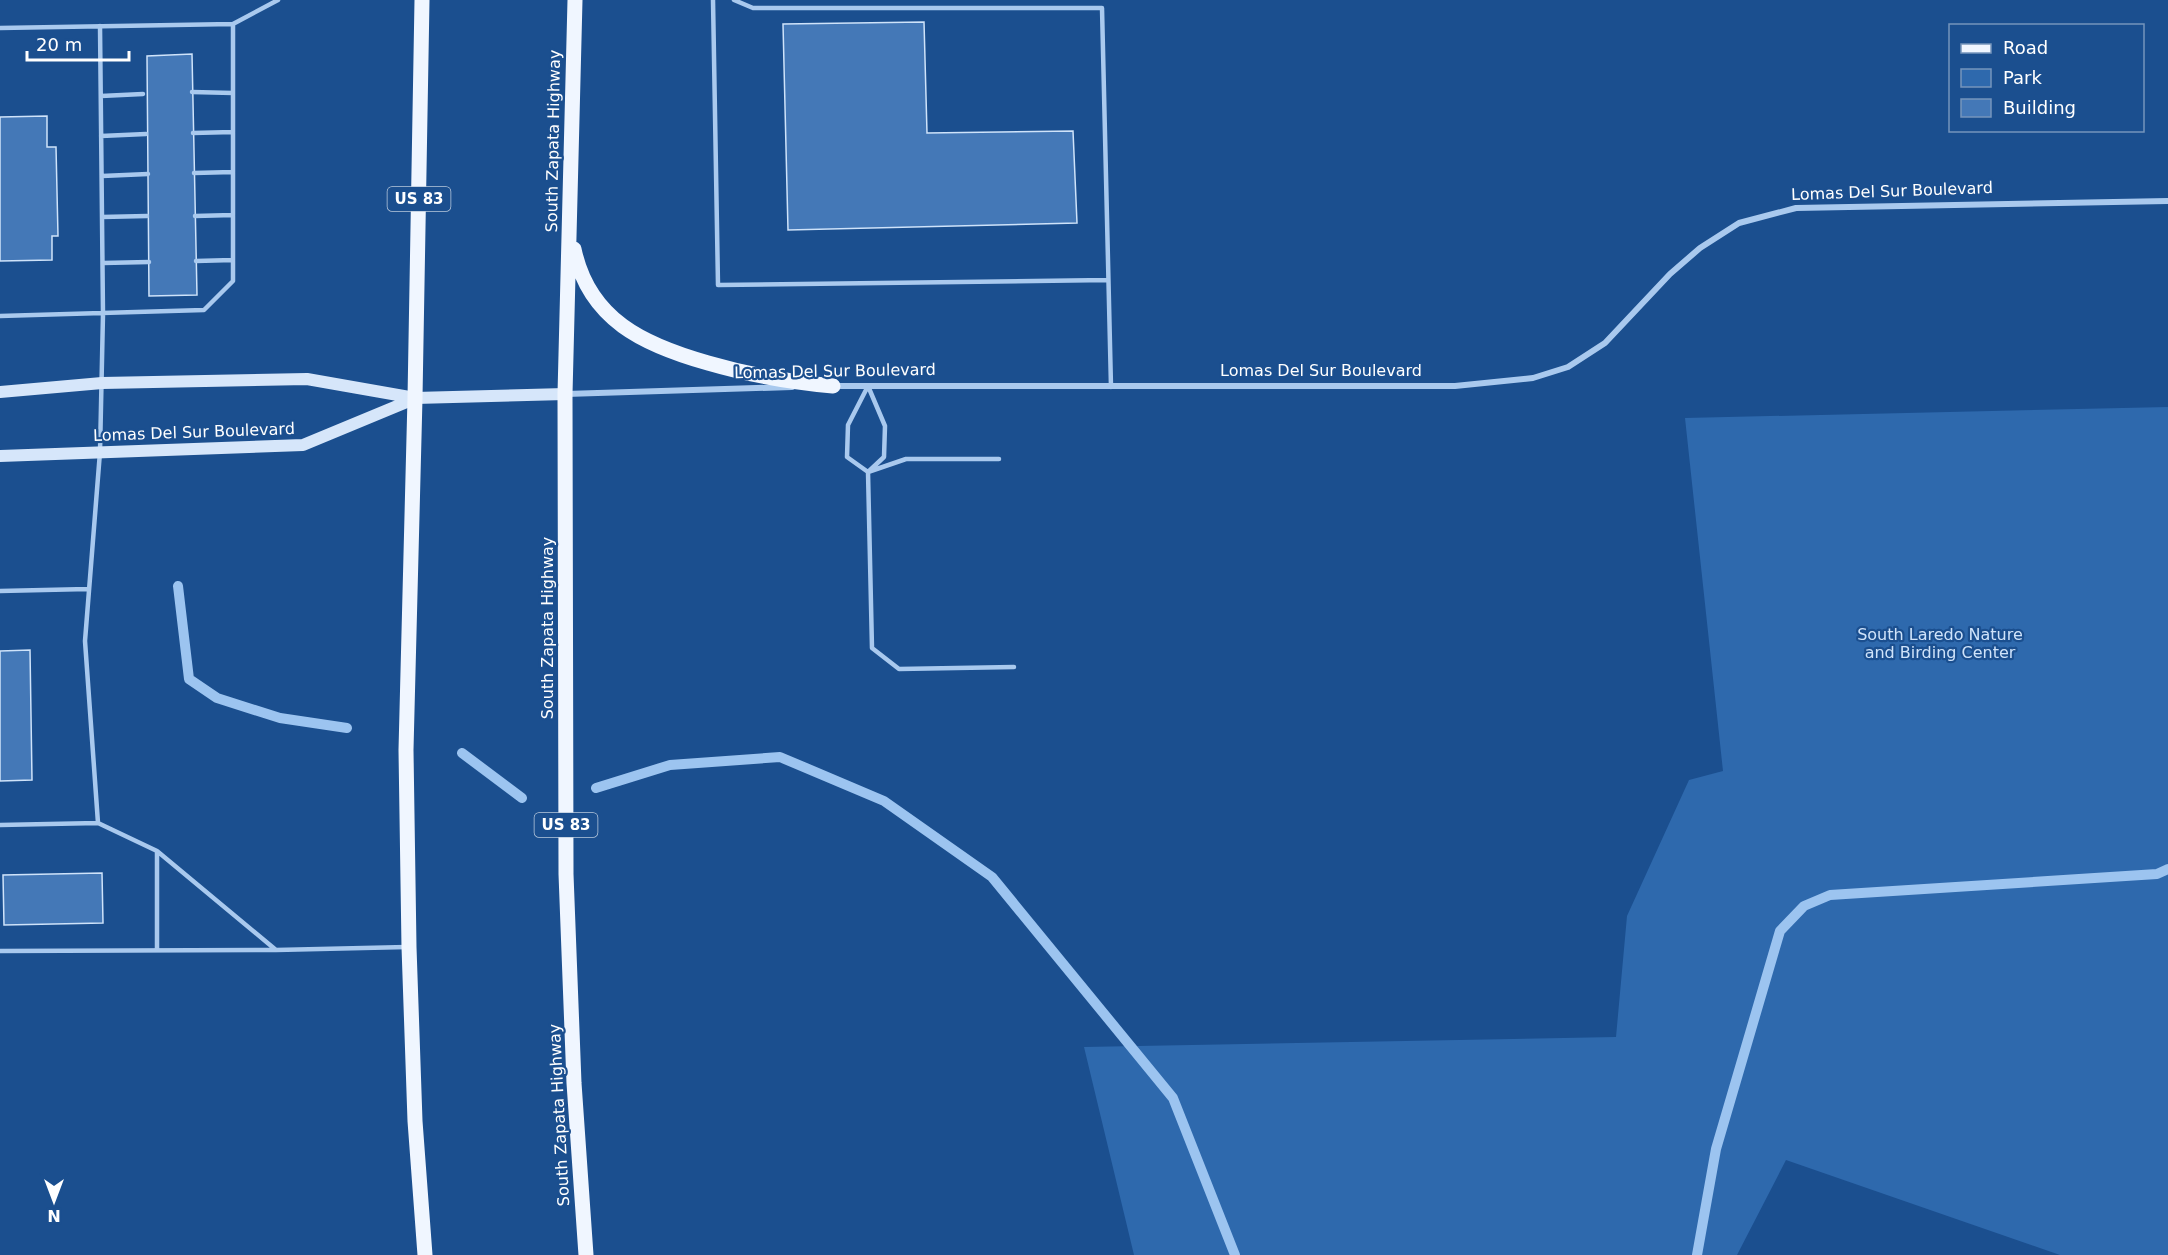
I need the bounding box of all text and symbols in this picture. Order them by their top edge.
scale bar [27,24,129,62]
legend [1949,24,2144,132]
text: 20 m [36,34,82,55]
text: Road [2003,37,2048,58]
street label: South Zapata Highway [542,50,564,232]
text: Park [2003,67,2042,88]
text: Building [2003,97,2076,118]
street label: Lomas Del Sur Boulevard [1791,178,1993,204]
road number: US 83 [388,187,450,211]
street label: Lomas Del Sur Boulevard [734,360,936,382]
street label: Lomas Del Sur Boulevard [1220,361,1422,380]
street label: Lomas Del Sur Boulevard [93,419,295,445]
street label: South Zapata Highway [538,537,557,719]
park label: South Laredo Nature and Birding Center [1857,625,2023,662]
road number: US 83 [534,813,598,837]
street label: South Zapata Highway [545,1023,573,1207]
north arrow [24,1171,84,1231]
text: N [47,1206,61,1225]

